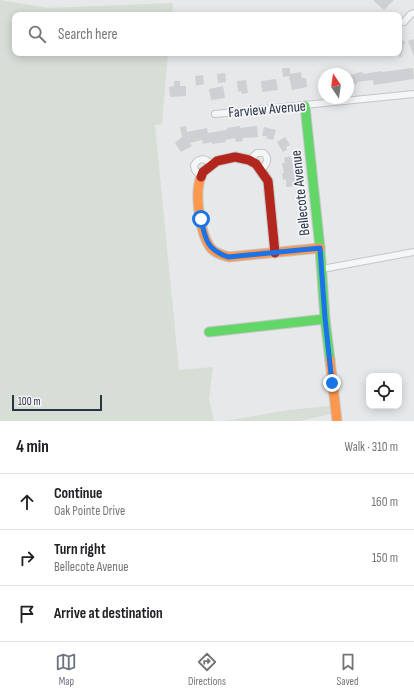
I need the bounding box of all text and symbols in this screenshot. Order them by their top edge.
search box [12,12,402,56]
icon: search [26,23,48,45]
text: Search here [58,25,118,44]
north arrow [318,68,354,104]
street label: Farview Avenue [228,97,307,122]
street label: Bellecote Avenue [287,149,314,237]
route start [192,210,210,228]
map controls [366,373,402,409]
button: locate [366,373,402,409]
route end [323,374,341,392]
scale bar [12,393,102,412]
text: 100 m [18,395,40,408]
text: 4 min [16,437,49,457]
text: Walk · 310 m [345,439,398,455]
text: Continue [54,484,103,503]
icon: ahead [16,491,38,513]
text: 160 m [372,494,398,510]
text: Oak Pointe Drive [54,503,125,519]
text: Turn right [54,540,106,559]
icon: right [16,547,38,569]
text: 150 m [372,550,398,566]
text: Bellecote Avenue [54,559,129,575]
icon: arrive [16,603,38,625]
text: Arrive at destination [54,604,163,623]
tab: Map [55,651,77,688]
tab: Directions [188,651,226,688]
tab: Saved [337,651,359,688]

